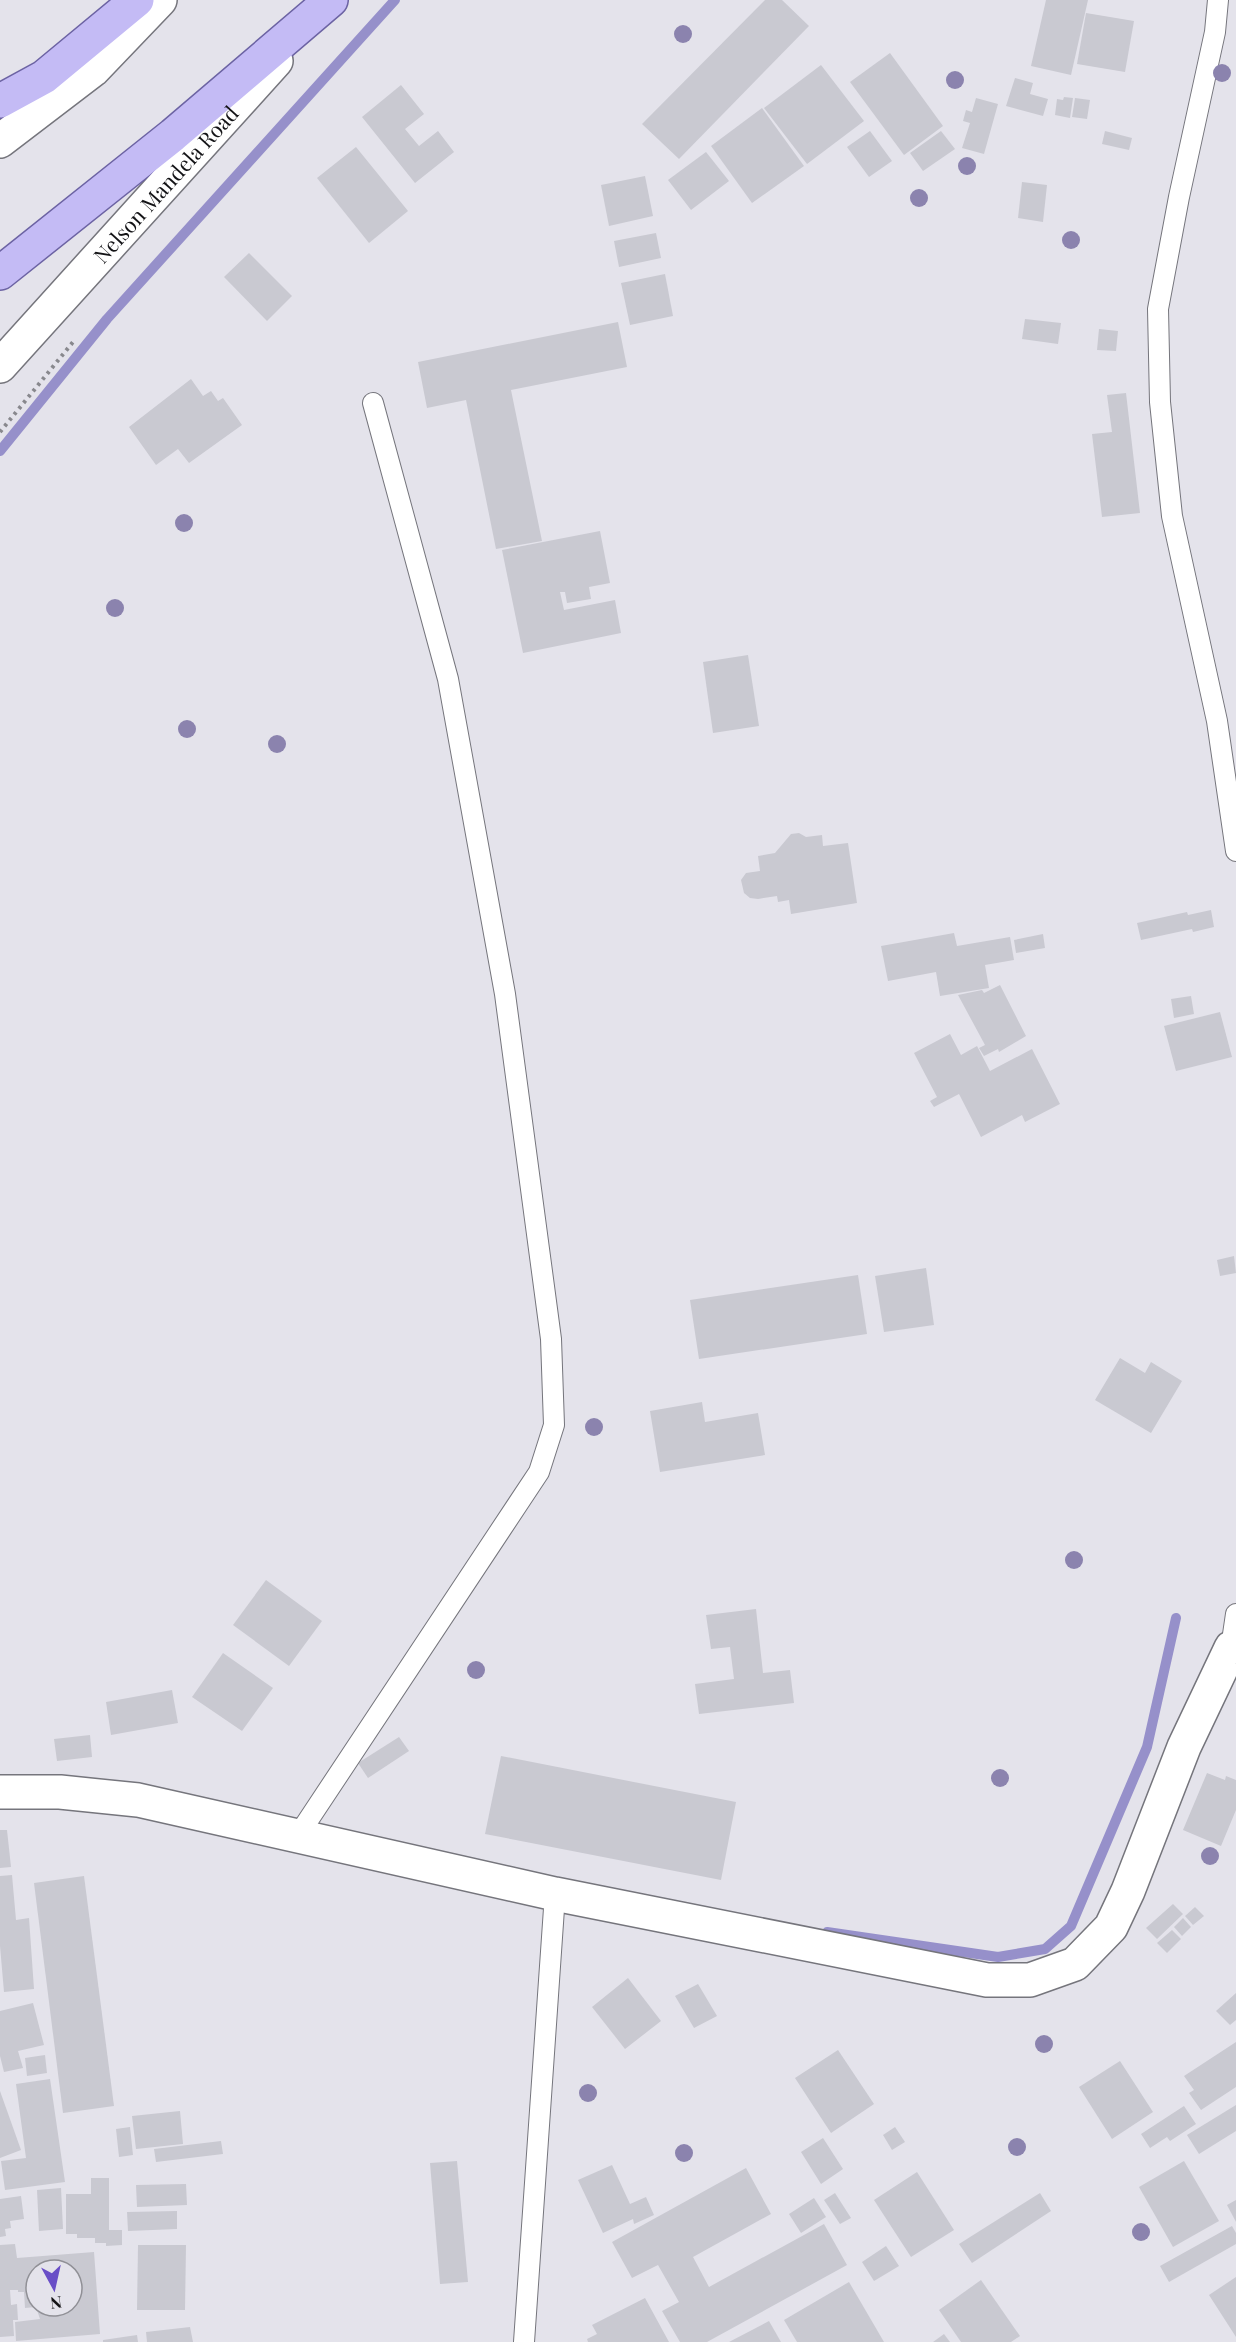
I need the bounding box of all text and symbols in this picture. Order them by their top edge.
street label: Nelson Mandela Road [87,99,244,268]
north arrow [24,2258,84,2318]
text: N [49,2292,63,2315]

